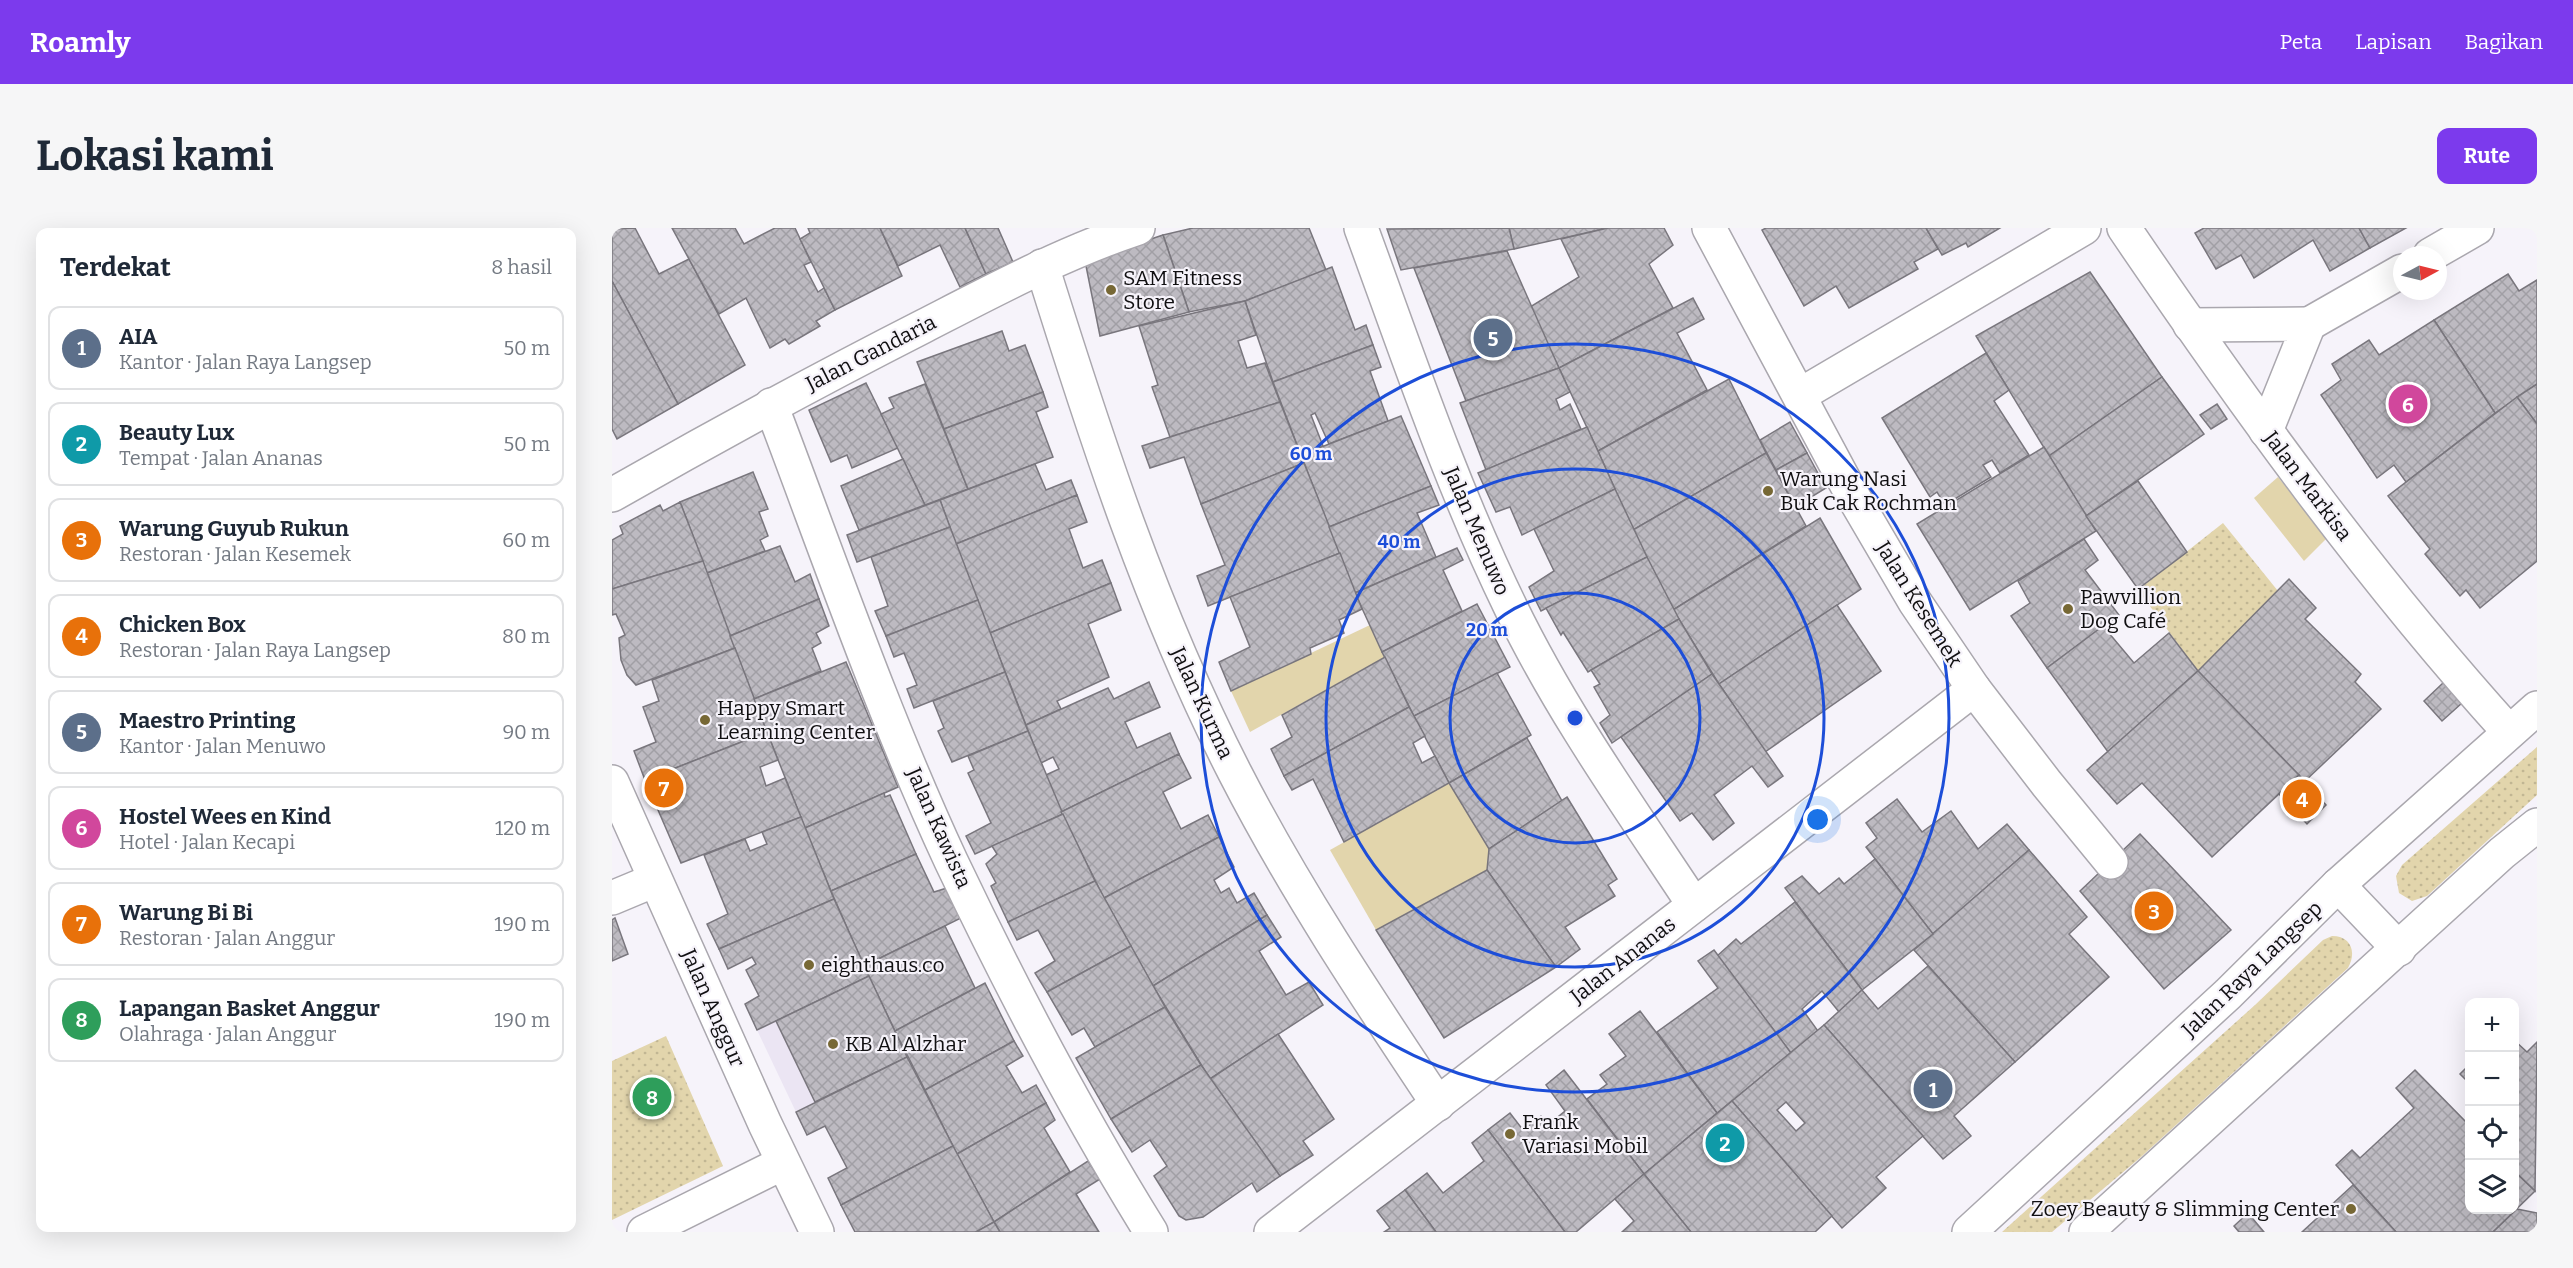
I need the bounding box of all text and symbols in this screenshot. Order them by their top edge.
text: Roamly [30,26,131,59]
text: Peta [2280,29,2322,55]
text: Lapisan [2355,29,2432,55]
text: Bagikan [2465,29,2543,55]
button: Rute [2437,128,2537,184]
text: Lokasi kami [36,131,274,181]
north arrow [2393,246,2447,300]
text: Terdekat [60,252,171,283]
text: 8 hasil [491,255,552,279]
place label: SAM Fitness Store [1123,265,1242,315]
marker: SAM Fitness Store [1104,283,1118,297]
street label: Jalan Gandaria [801,309,941,397]
pin: 5 [1474,316,1512,360]
text: AIA [119,323,157,350]
text: 1 [77,336,86,360]
text: 50 m [503,336,550,360]
text: Kantor · Jalan Raya Langsep [119,350,372,374]
pin: 6 [2388,382,2428,426]
text: Beauty Lux [119,419,235,446]
street label: Jalan Markisa [2258,425,2358,546]
text: 2 [76,432,87,456]
text: 50 m [503,432,550,456]
text: 60 m [1290,443,1332,465]
text: Tempat · Jalan Ananas [119,446,323,470]
street label: Jalan Menuwo [1438,462,1516,599]
place label: Warung Nasi Buk Cak Rochman [1780,466,1957,516]
marker: Warung Nasi Buk Cak Rochman [1761,484,1775,498]
text: Warung Guyub Rukun [119,515,349,542]
text: 3 [76,528,87,552]
text: 60 m [502,528,550,552]
text: 40 m [1378,531,1420,553]
street label: Jalan Kesemek [1870,536,1968,672]
text: Restoran · Jalan Kesemek [119,542,351,566]
place label: Pawvillion Dog Café [2080,584,2181,634]
marker: Pawvillion Dog Café [2061,602,2075,616]
text: Chicken Box [119,611,246,638]
text: 20 m [1466,619,1508,641]
text: 4 [75,624,88,648]
text: 80 m [502,624,550,648]
text: Restoran · Jalan Raya Langsep [119,638,391,662]
street label: Jalan Kurma [1164,642,1239,764]
place label: Happy Smart Learning Center [717,695,875,745]
text: Maestro Printing [119,707,296,734]
centre of rings [1565,708,1585,728]
marker: Happy Smart Learning Center [698,713,712,727]
text: 5 [76,720,87,744]
text: 90 m [502,720,550,744]
text: Kantor · Jalan Menuwo [119,734,326,758]
street label: Jalan Kawista [900,763,977,893]
pin: 7 [644,766,684,810]
pin: 4 [2282,776,2322,822]
text: Hostel Wees en Kind [119,803,331,830]
your location [1803,805,1832,834]
text: 6 [76,816,87,840]
text: 120 m [495,816,550,840]
text: Hotel · Jalan Kecapi [119,830,295,854]
pin: 3 [2134,888,2174,934]
street label: Jalan Raya Langsep [2176,895,2328,1043]
text: Warung Bi Bi [119,899,253,926]
street label: Jalan Ananas [1564,911,1681,1010]
text: 7 [76,912,87,936]
text: 190 m [494,912,550,936]
text: Restoran · Jalan Anggur [119,926,335,950]
street label: Jalan Anggur [675,944,751,1071]
place label: eighthaus.co [821,952,944,978]
marker: eighthaus.co [802,958,816,972]
text: Lapangan Basket Anggur [119,995,380,1022]
map controls [2465,998,2519,1214]
button: + [2465,998,2519,1052]
text: 8 [75,1008,88,1032]
text: 190 m [494,1008,550,1032]
text: Olahraga · Jalan Anggur [119,1022,336,1046]
place label: KB Al Alzhar [845,1031,966,1057]
marker: KB Al Alzhar [826,1037,840,1051]
button: − [2465,1052,2519,1106]
pin: 1 [1914,1066,1952,1112]
pin: 8 [632,1074,672,1120]
button: locate [2465,1106,2519,1160]
place label: Frank Variasi Mobil [1522,1109,1648,1159]
pin: 2 [1706,1120,1744,1166]
marker: Frank Variasi Mobil [1503,1127,1517,1141]
button: layers [2465,1160,2519,1214]
place label: Zoey Beauty & Slimming Center [2031,1196,2339,1222]
marker: Zoey Beauty & Slimming Center [2344,1202,2358,1216]

